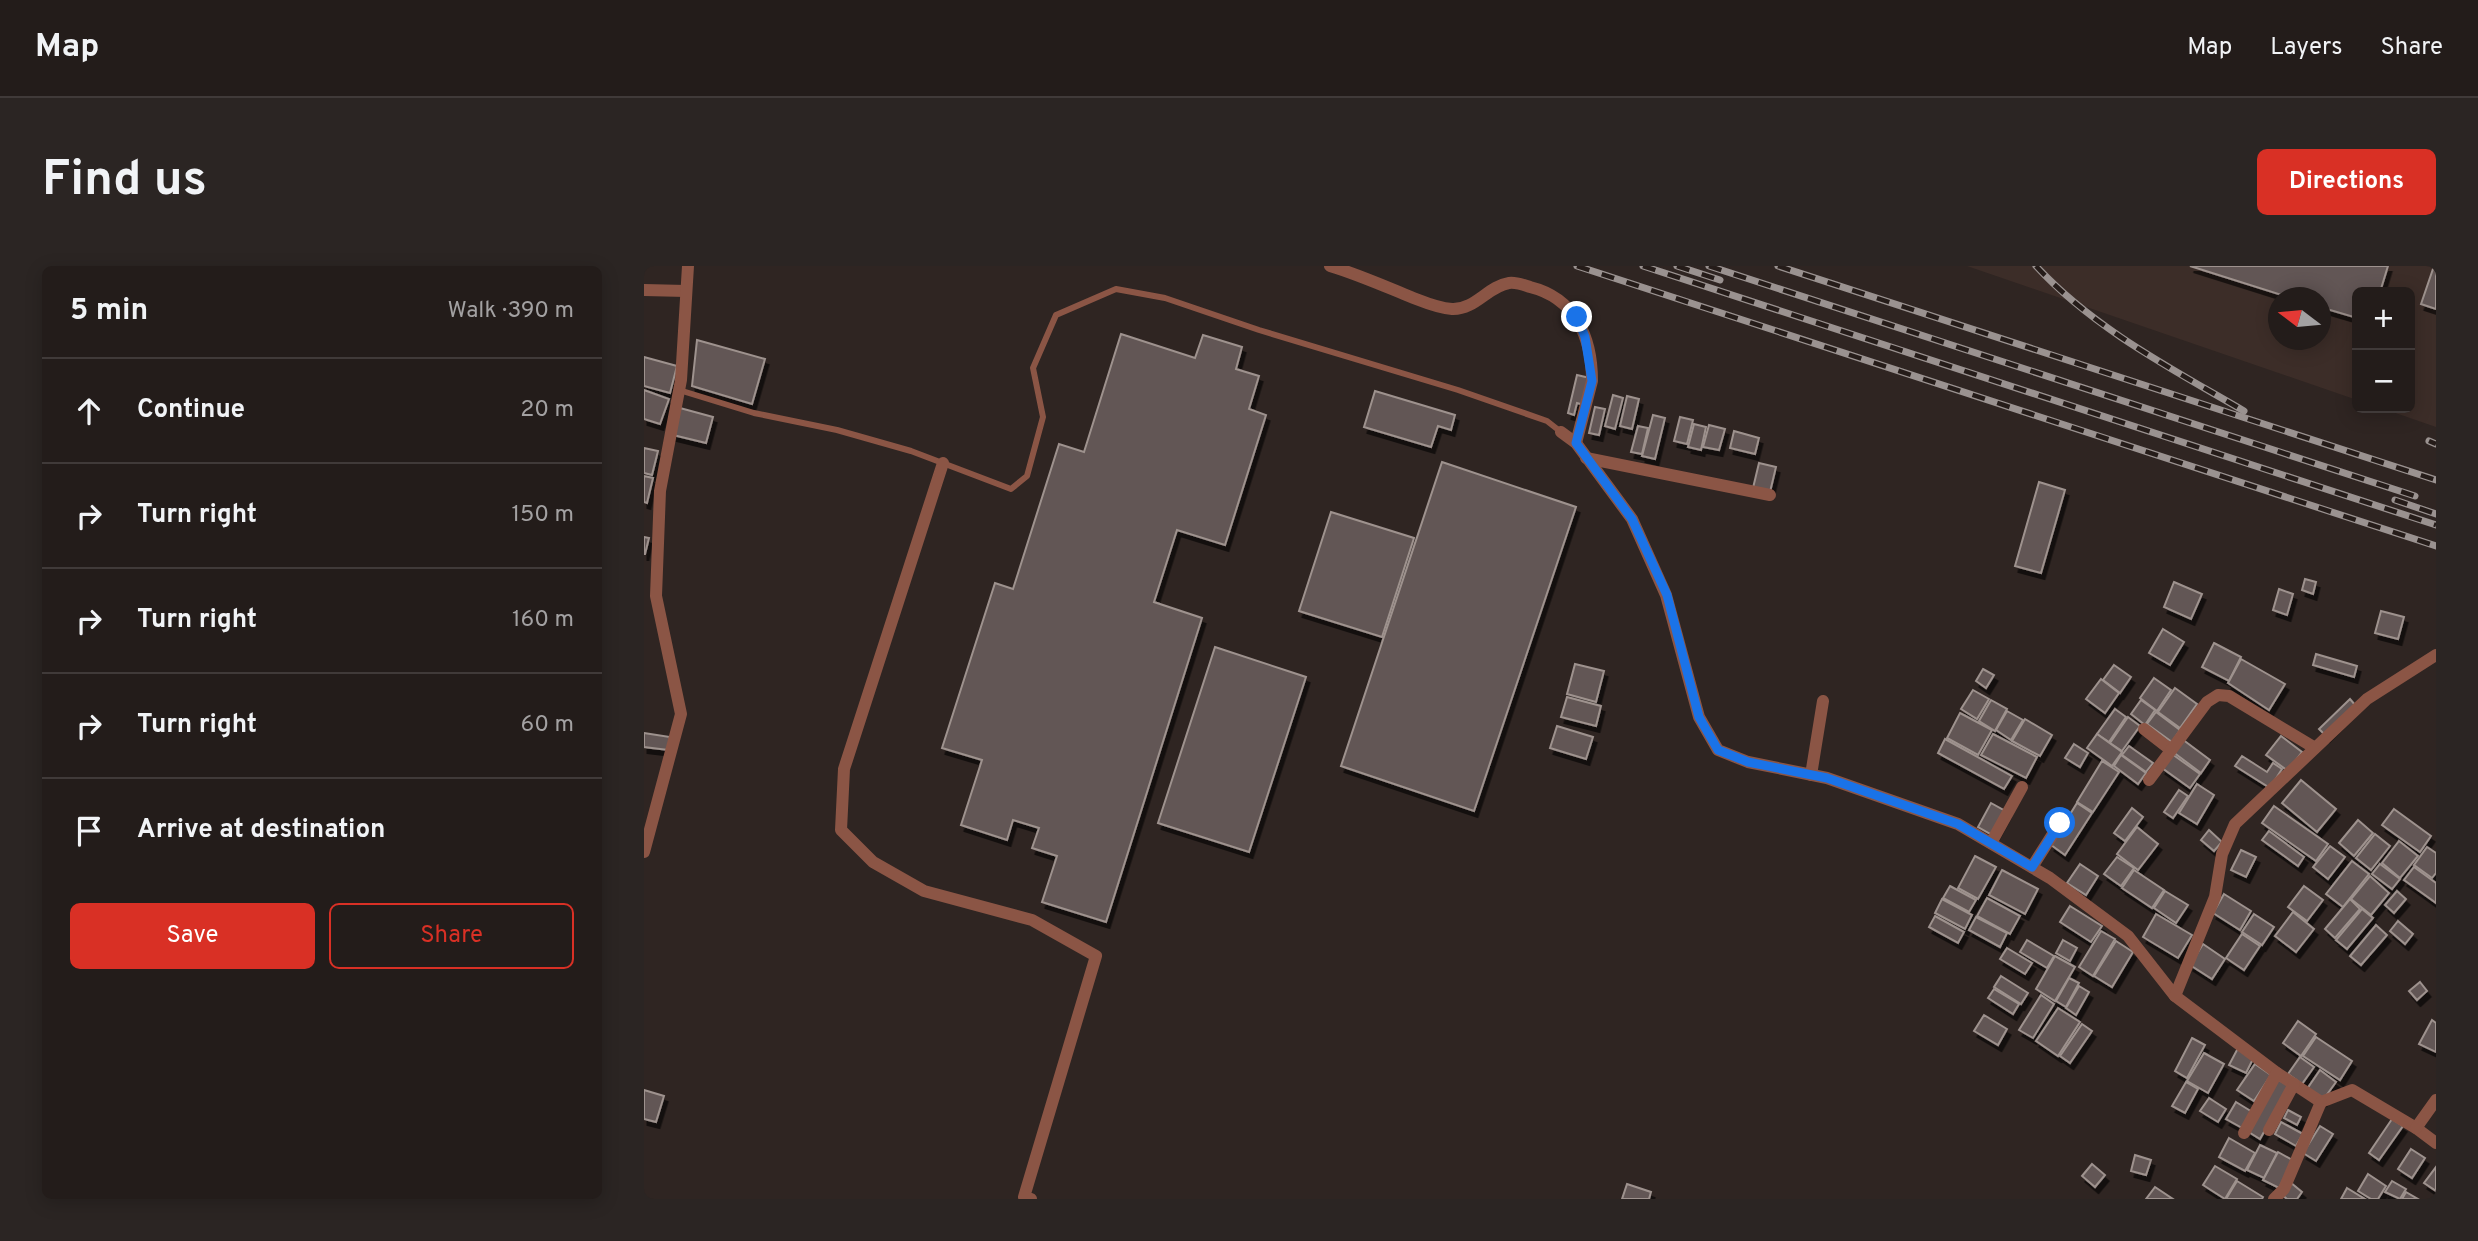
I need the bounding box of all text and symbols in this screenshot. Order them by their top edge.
text: Map [35,27,99,69]
text: Map [2187,33,2232,63]
text: Layers [2270,33,2342,63]
text: Share [2380,33,2443,63]
button: Directions [2257,149,2436,215]
text: Find us [42,151,207,213]
north arrow [2268,287,2331,350]
map controls [2352,287,2415,413]
button: + [2352,287,2415,350]
text: 5 min [70,293,148,330]
text: Walk · 390 m [448,297,574,326]
route end [1561,301,1592,332]
button: − [2352,350,2415,413]
icon: ahead [70,392,108,430]
text: Continue [137,394,245,427]
text: 20 m [520,396,574,425]
icon: right [70,497,108,535]
text: Turn right [137,499,257,532]
text: 150 m [512,501,574,530]
icon: right [70,602,108,640]
text: Turn right [137,604,257,637]
text: 160 m [512,606,574,635]
icon: right [70,707,108,745]
text: Turn right [137,709,257,742]
text: 60 m [521,711,574,740]
route start [2044,807,2075,838]
icon: arrive [70,812,108,850]
text: Arrive at destination [137,814,385,847]
button: Save [70,903,315,969]
button: Share [329,903,574,969]

